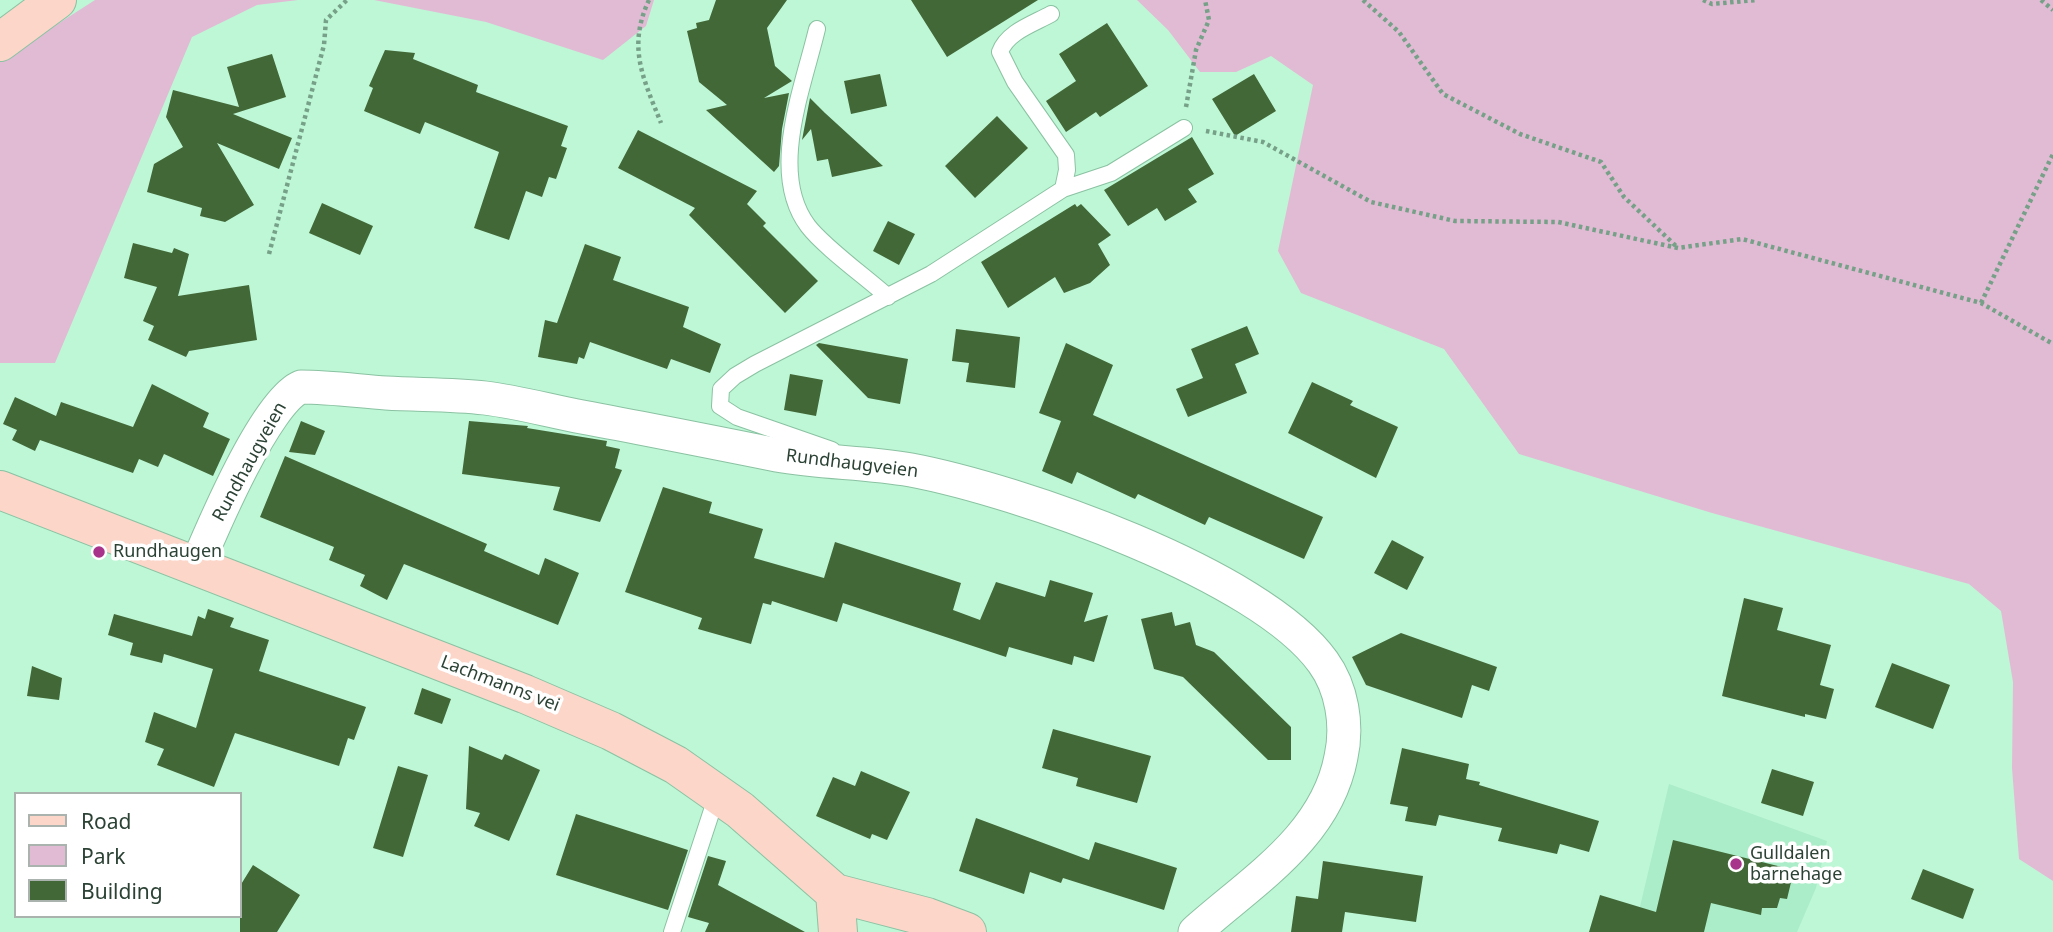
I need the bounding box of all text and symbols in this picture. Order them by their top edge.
street label: Rundhaugveien [208,399,292,525]
street label: Rundhaugveien [785,445,919,483]
place label: Rundhaugen [113,541,222,563]
marker: Rundhaugen [91,544,107,560]
street label: Lachmanns vei [437,651,563,717]
legend [14,792,242,918]
text: Road [81,807,131,835]
text: Park [81,842,125,870]
place label: Gulldalen barnehage [1750,843,1842,886]
marker: Gulldalen barnehage [1728,856,1744,872]
text: Building [81,877,163,905]

